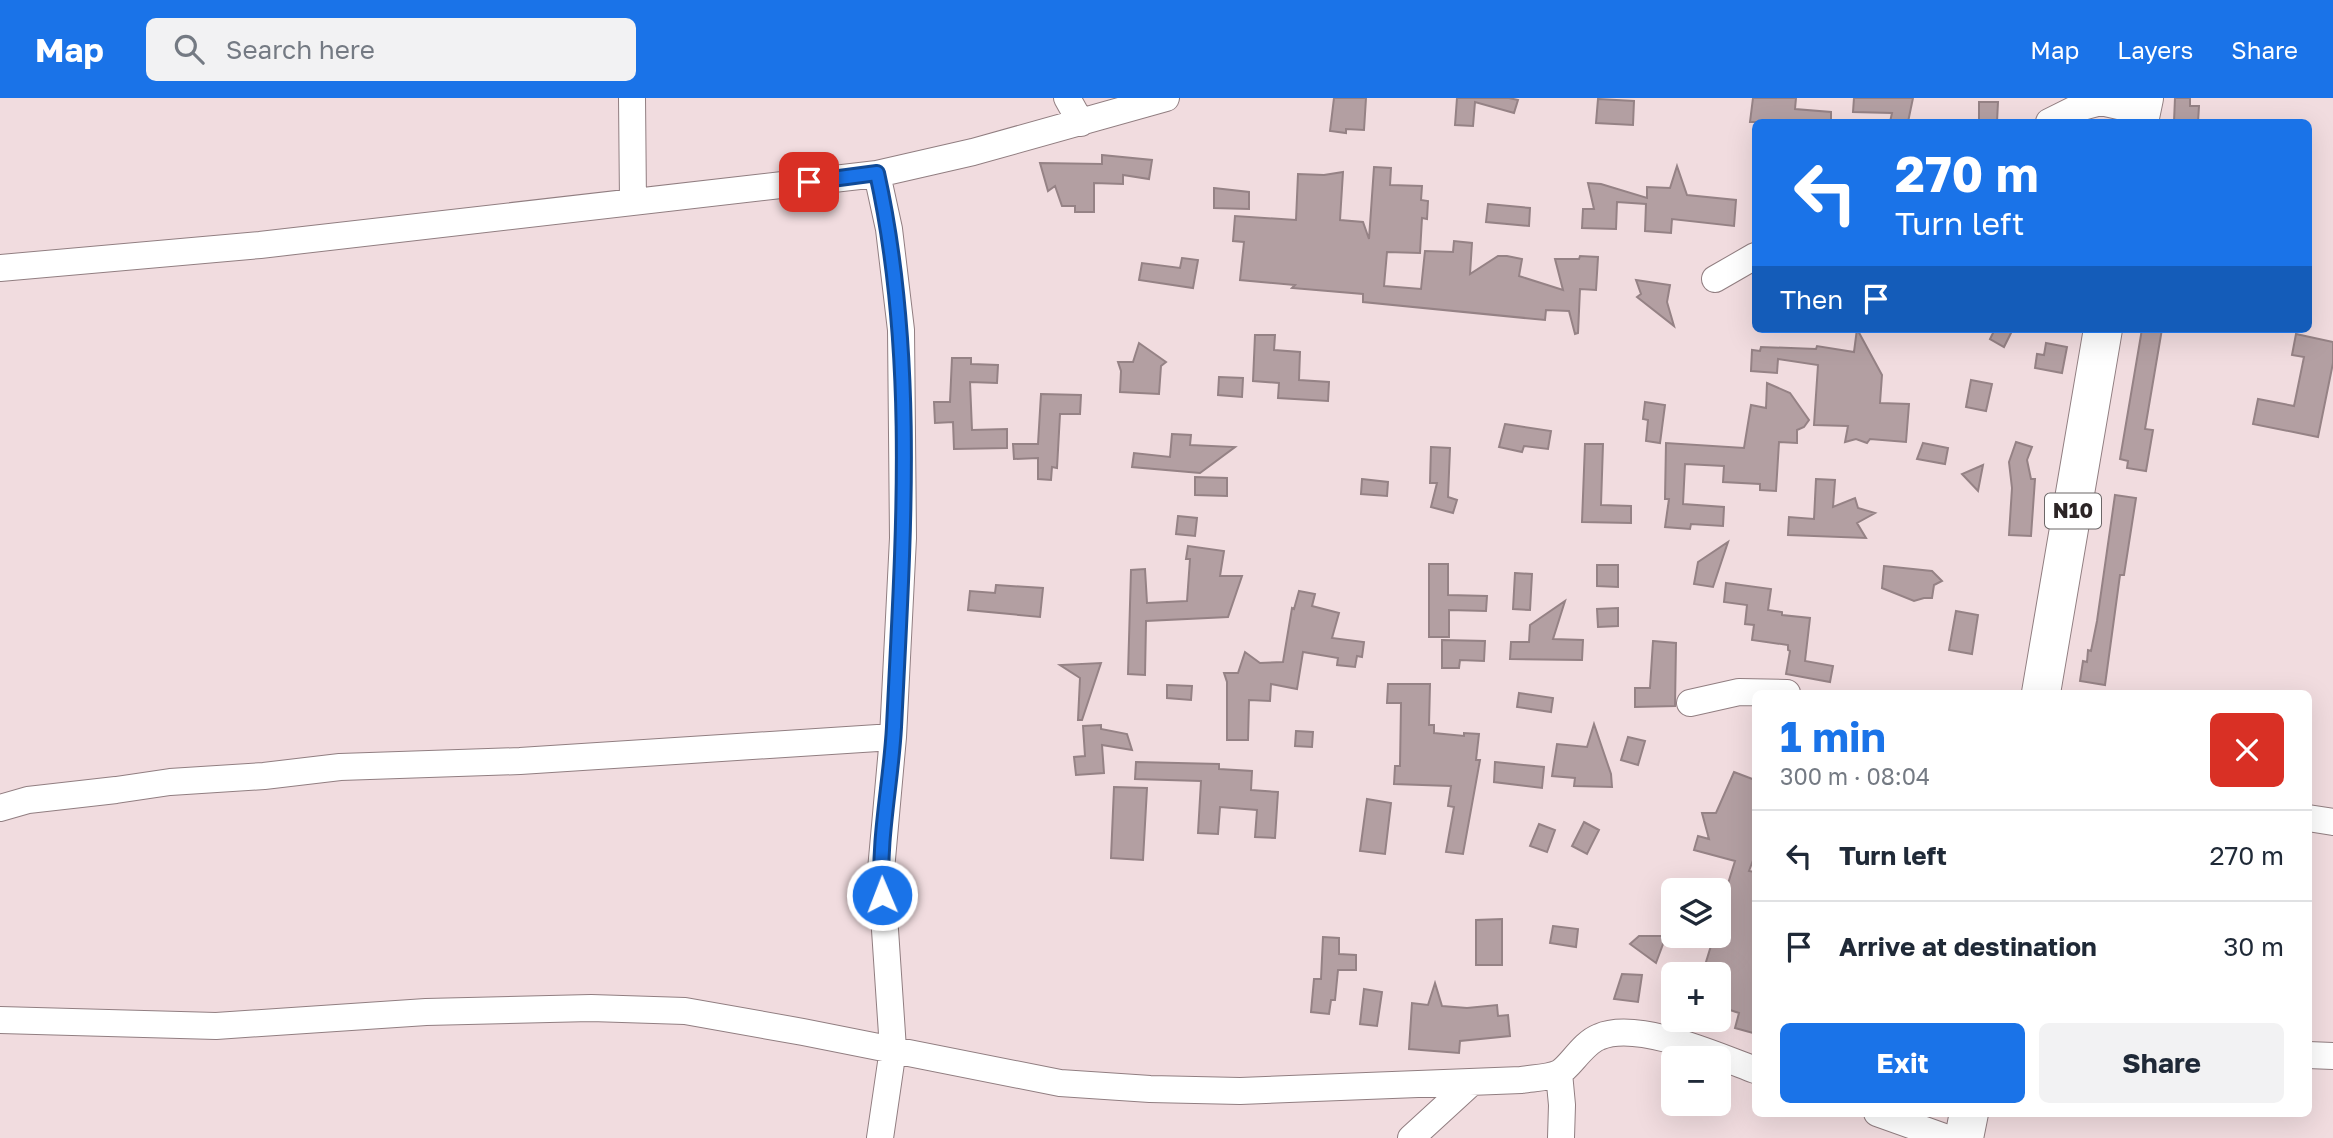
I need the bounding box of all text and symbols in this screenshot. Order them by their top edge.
search box [146,18,636,81]
text: Map [35,30,104,69]
icon: search [170,30,208,68]
text: Search here [226,34,375,65]
text: Map [2030,35,2079,64]
text: Layers [2117,35,2193,64]
text: Share [2231,35,2298,64]
text: 270 m [1895,144,2039,203]
icon: left [1780,147,1871,238]
pin [779,152,839,212]
icon: arrive [790,163,828,201]
text: Turn left [1895,204,2024,242]
icon: arrive [1857,280,1895,318]
text: Then [1780,284,1843,315]
road number: N10 [2045,494,2101,528]
text: 1 min [1780,711,1886,761]
button: close [2210,713,2284,787]
text: 300 m · 08:04 [1780,762,1930,790]
icon: left [1780,837,1818,875]
text: Turn left [1839,840,1947,871]
text: 270 m [2210,840,2284,871]
position arrow [845,858,919,932]
map controls [1661,878,1731,1116]
button: layers [1661,878,1731,948]
icon: arrive [1780,928,1818,966]
text: Arrive at destination [1839,931,2097,962]
text: 30 m [2223,931,2284,962]
button: + [1661,962,1731,1032]
button: Exit [1780,1023,2025,1103]
button: Share [2039,1023,2284,1103]
button: − [1661,1046,1731,1116]

